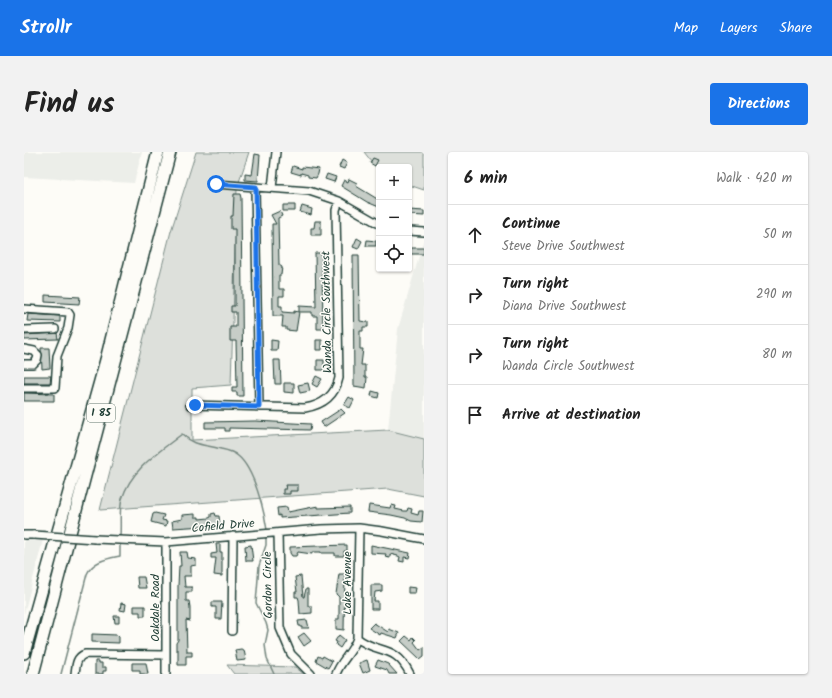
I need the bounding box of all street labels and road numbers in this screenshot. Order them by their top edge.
street label: Wanda Circle Southwest [316,250,338,373]
road number: I 85 [87,404,115,422]
street label: Cofield Drive [191,514,256,538]
street label: Gordon Circle [258,551,278,619]
street label: Lake Avenue [338,551,357,615]
street label: Oakdale Road [146,573,165,642]

